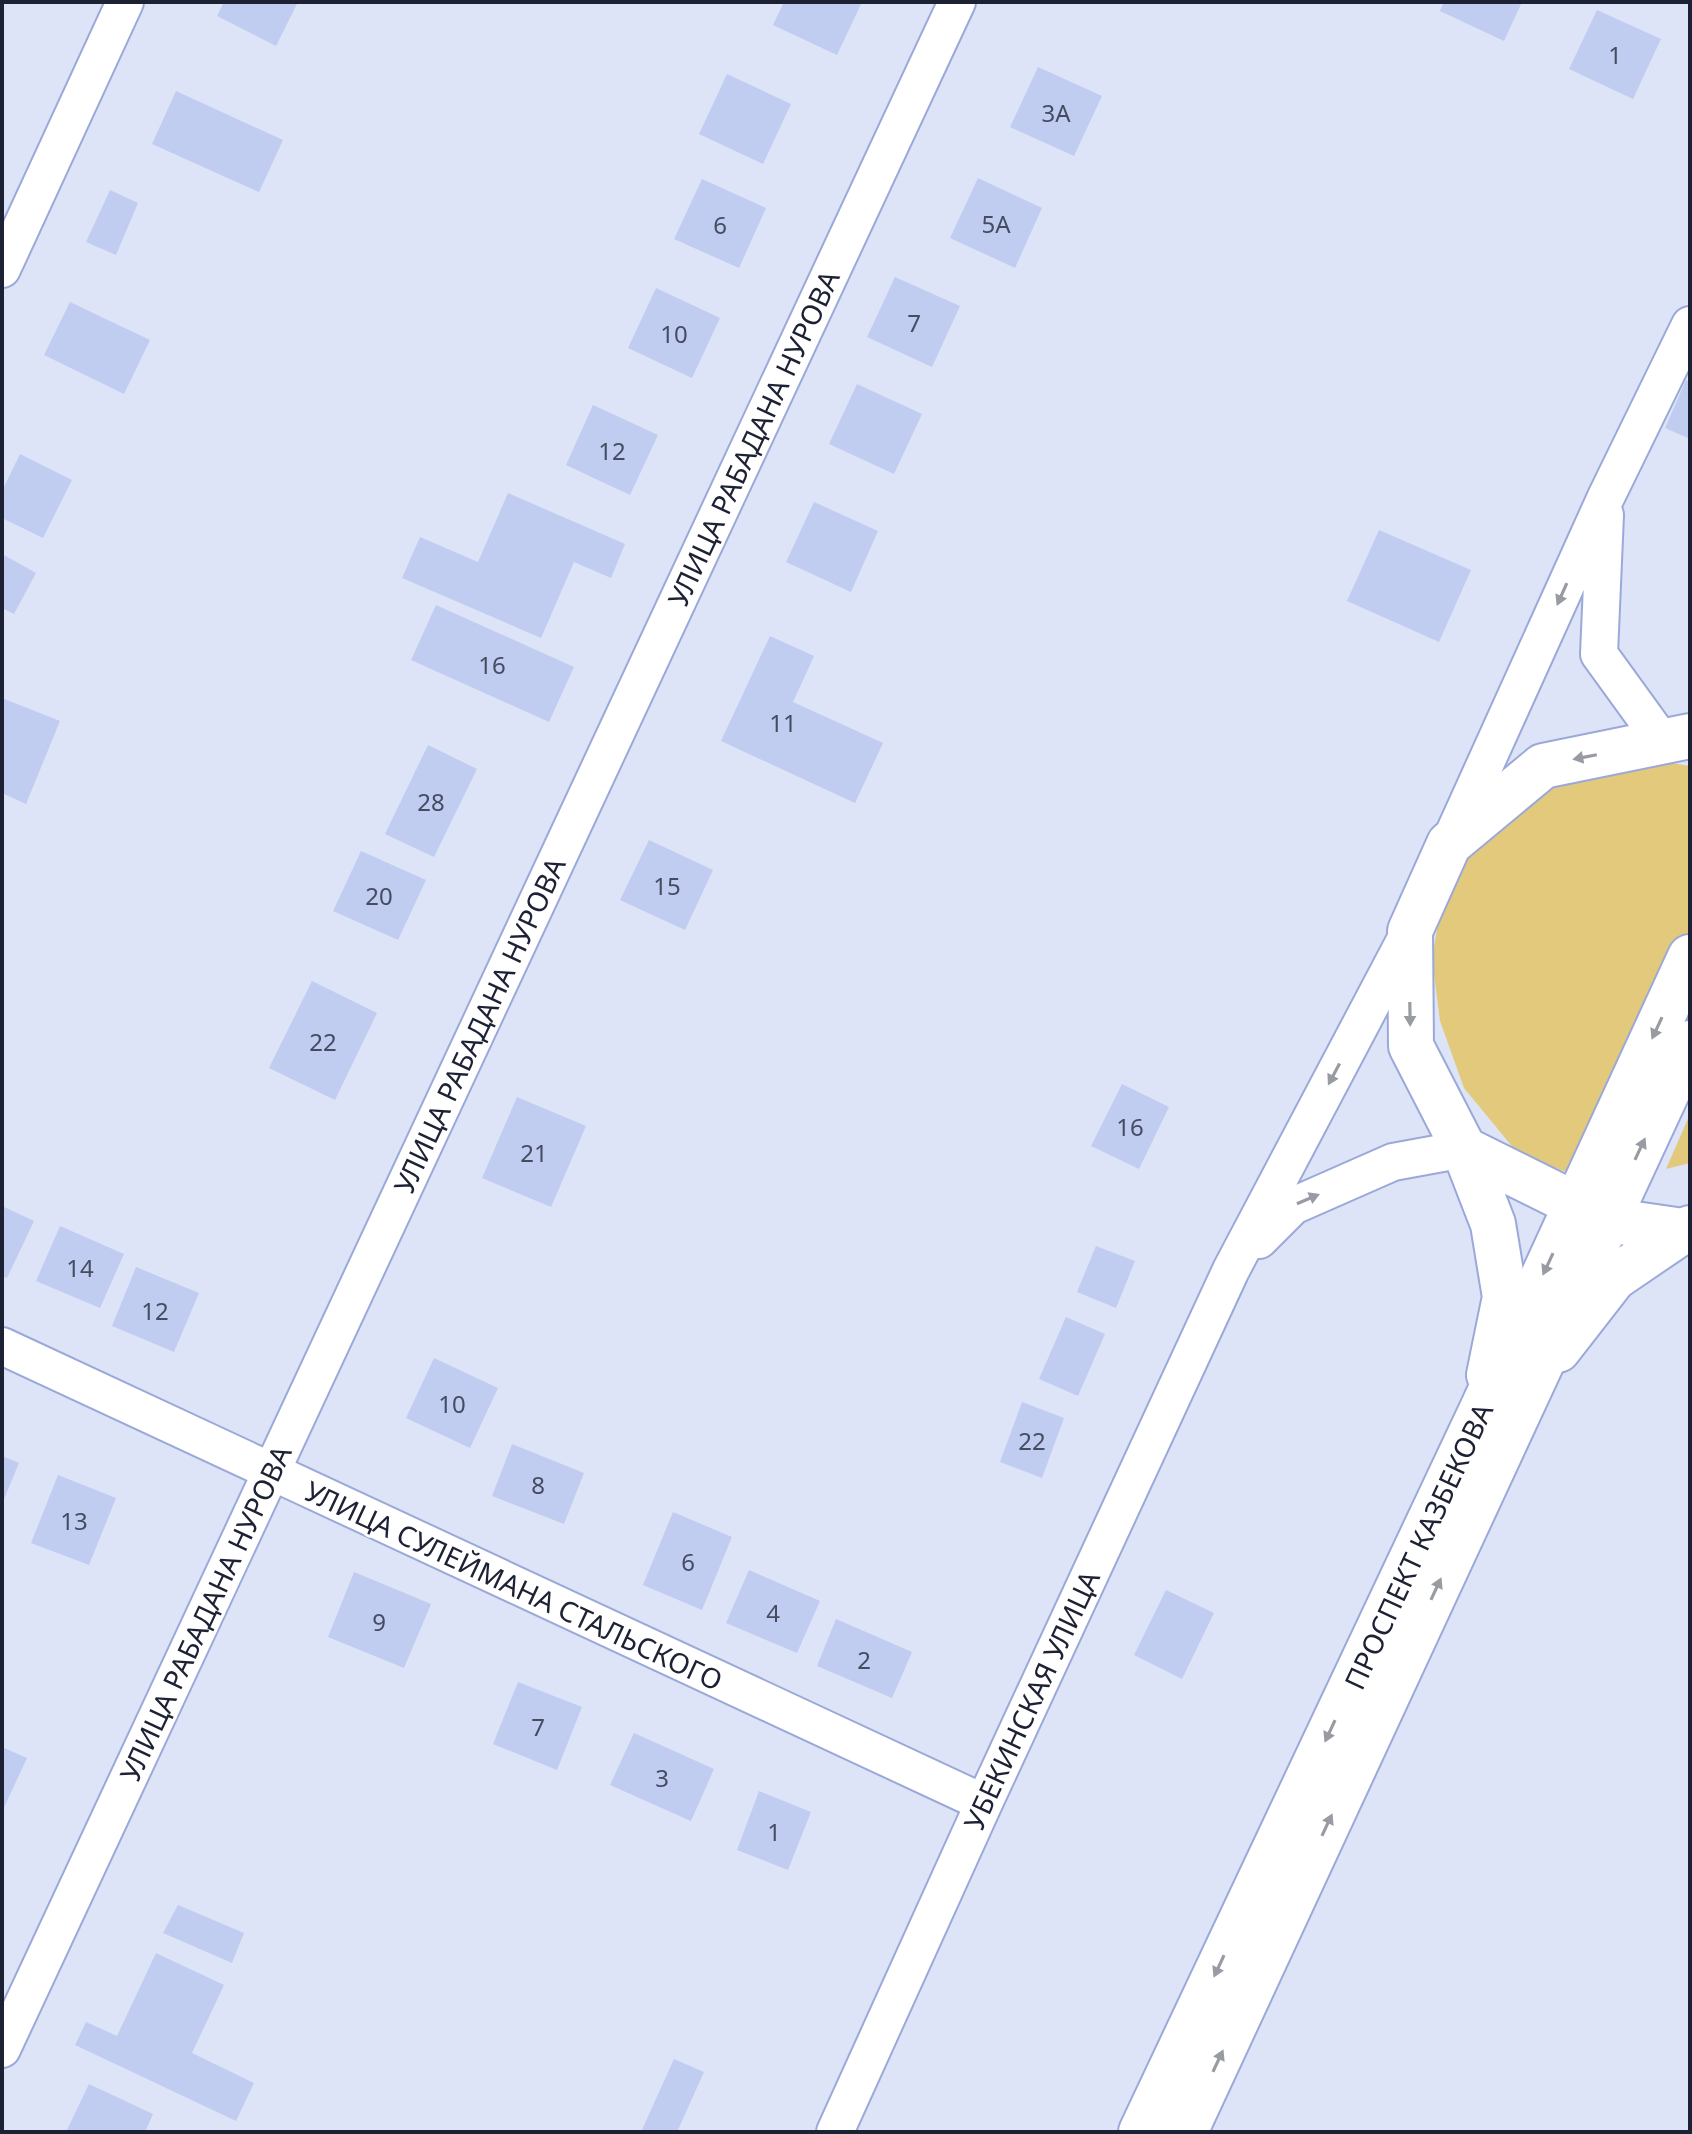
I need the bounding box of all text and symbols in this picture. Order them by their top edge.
house number: 1 [1608,38,1622,71]
house number: 3А [1041,96,1071,129]
house number: 5А [981,207,1011,240]
house number: 6 [713,208,727,241]
street label: УЛИЦА РАБАДАНА НУРОВА [658,264,848,612]
house number: 7 [907,306,921,339]
house number: 10 [660,317,688,350]
house number: 12 [598,434,626,467]
one-way arrow [1556,582,1569,606]
house number: 16 [478,648,506,681]
house number: 11 [769,706,797,739]
one-way arrow [1573,751,1598,764]
house number: 28 [417,785,445,818]
street label: УЛИЦА РАБАДАНА НУРОВА [384,851,574,1199]
house number: 15 [653,869,681,902]
house number: 20 [365,879,393,912]
one-way arrow [1404,1002,1417,1027]
one-way arrow [1650,1016,1664,1040]
house number: 22 [309,1025,337,1058]
one-way arrow [1328,1063,1342,1085]
house number: 16 [1116,1110,1144,1143]
house number: 21 [520,1136,548,1169]
one-way arrow [1633,1138,1647,1161]
one-way arrow [1296,1193,1320,1206]
house number: 14 [66,1251,94,1284]
one-way arrow [1542,1252,1555,1276]
house number: 12 [141,1294,169,1327]
house number: 10 [438,1387,466,1420]
street label: ПРОСПЕКТ КАЗБЕКОВА [1335,1397,1501,1695]
house number: 22 [1018,1424,1046,1457]
street label: УЛИЦА РАБАДАНА НУРОВА [110,1439,300,1787]
house number: 8 [531,1468,545,1501]
street label: УЛИЦА СУЛЕЙМАНА СТАЛЬСКОГО [299,1471,729,1699]
house number: 13 [60,1504,88,1537]
house number: 6 [681,1545,695,1578]
street label: УБЕКИНСКАЯ УЛИЦА [954,1564,1108,1836]
one-way arrow [1429,1578,1443,1601]
house number: 4 [766,1596,780,1629]
house number: 9 [372,1605,386,1638]
house number: 2 [857,1643,871,1676]
house number: 7 [531,1710,545,1743]
one-way arrow [1323,1719,1337,1742]
house number: 3 [655,1761,669,1794]
one-way arrow [1320,1814,1334,1837]
house number: 1 [767,1815,781,1848]
one-way arrow [1212,1954,1226,1977]
one-way arrow [1211,2050,1225,2073]

